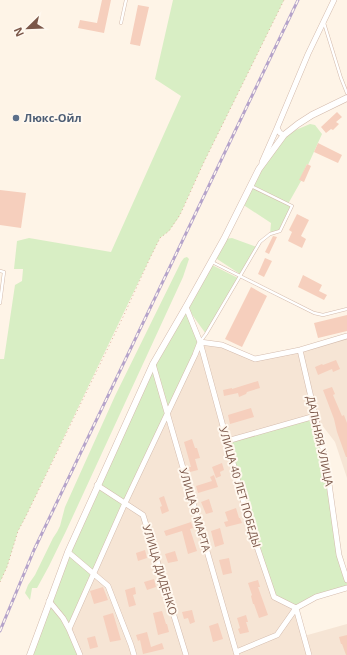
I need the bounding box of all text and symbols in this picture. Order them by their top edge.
north arrow [8,8,48,48]
text: N [10,25,27,39]
place label: Люкс-Ойл [24,110,82,125]
marker: Люкс-Ойл [11,113,21,123]
street label: ДАЛЬНЯЯ УЛИЦА [304,394,337,487]
street label: УЛИЦА 40 ЛЕТ ПОБЕДЫ [216,425,265,549]
street label: УЛИЦА 8 МАРТА [176,466,215,554]
street label: УЛИЦА ДИДЕНКО [140,523,181,617]

